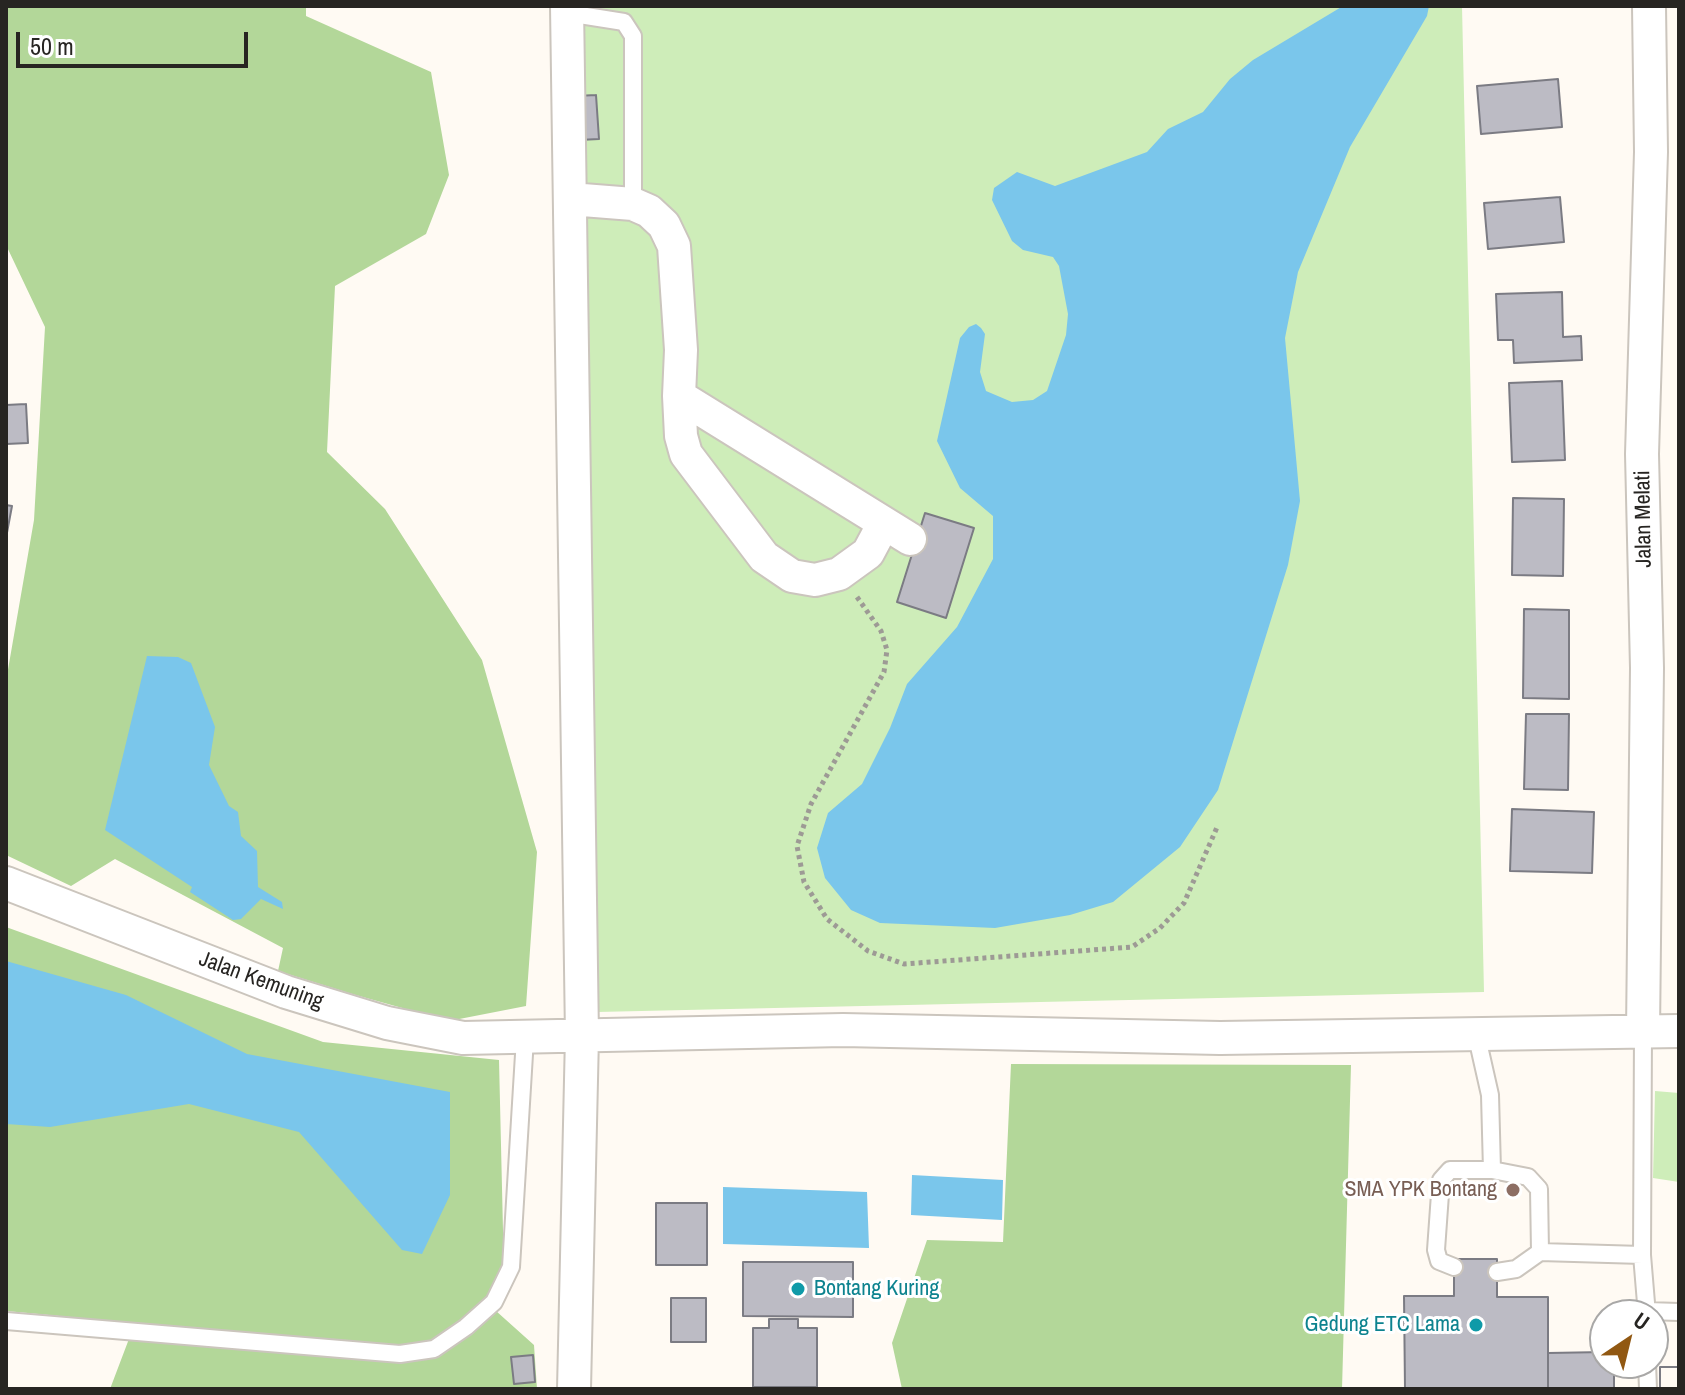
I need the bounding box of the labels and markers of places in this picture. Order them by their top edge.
place label: SMA YPK Bontang [1345,1177,1497,1203]
marker: SMA YPK Bontang [1504,1181,1522,1199]
place label: Bontang Kuring [814,1276,939,1302]
marker: Bontang Kuring [789,1280,807,1298]
place label: Gedung ETC Lama [1305,1312,1460,1338]
marker: Gedung ETC Lama [1467,1316,1485,1334]

